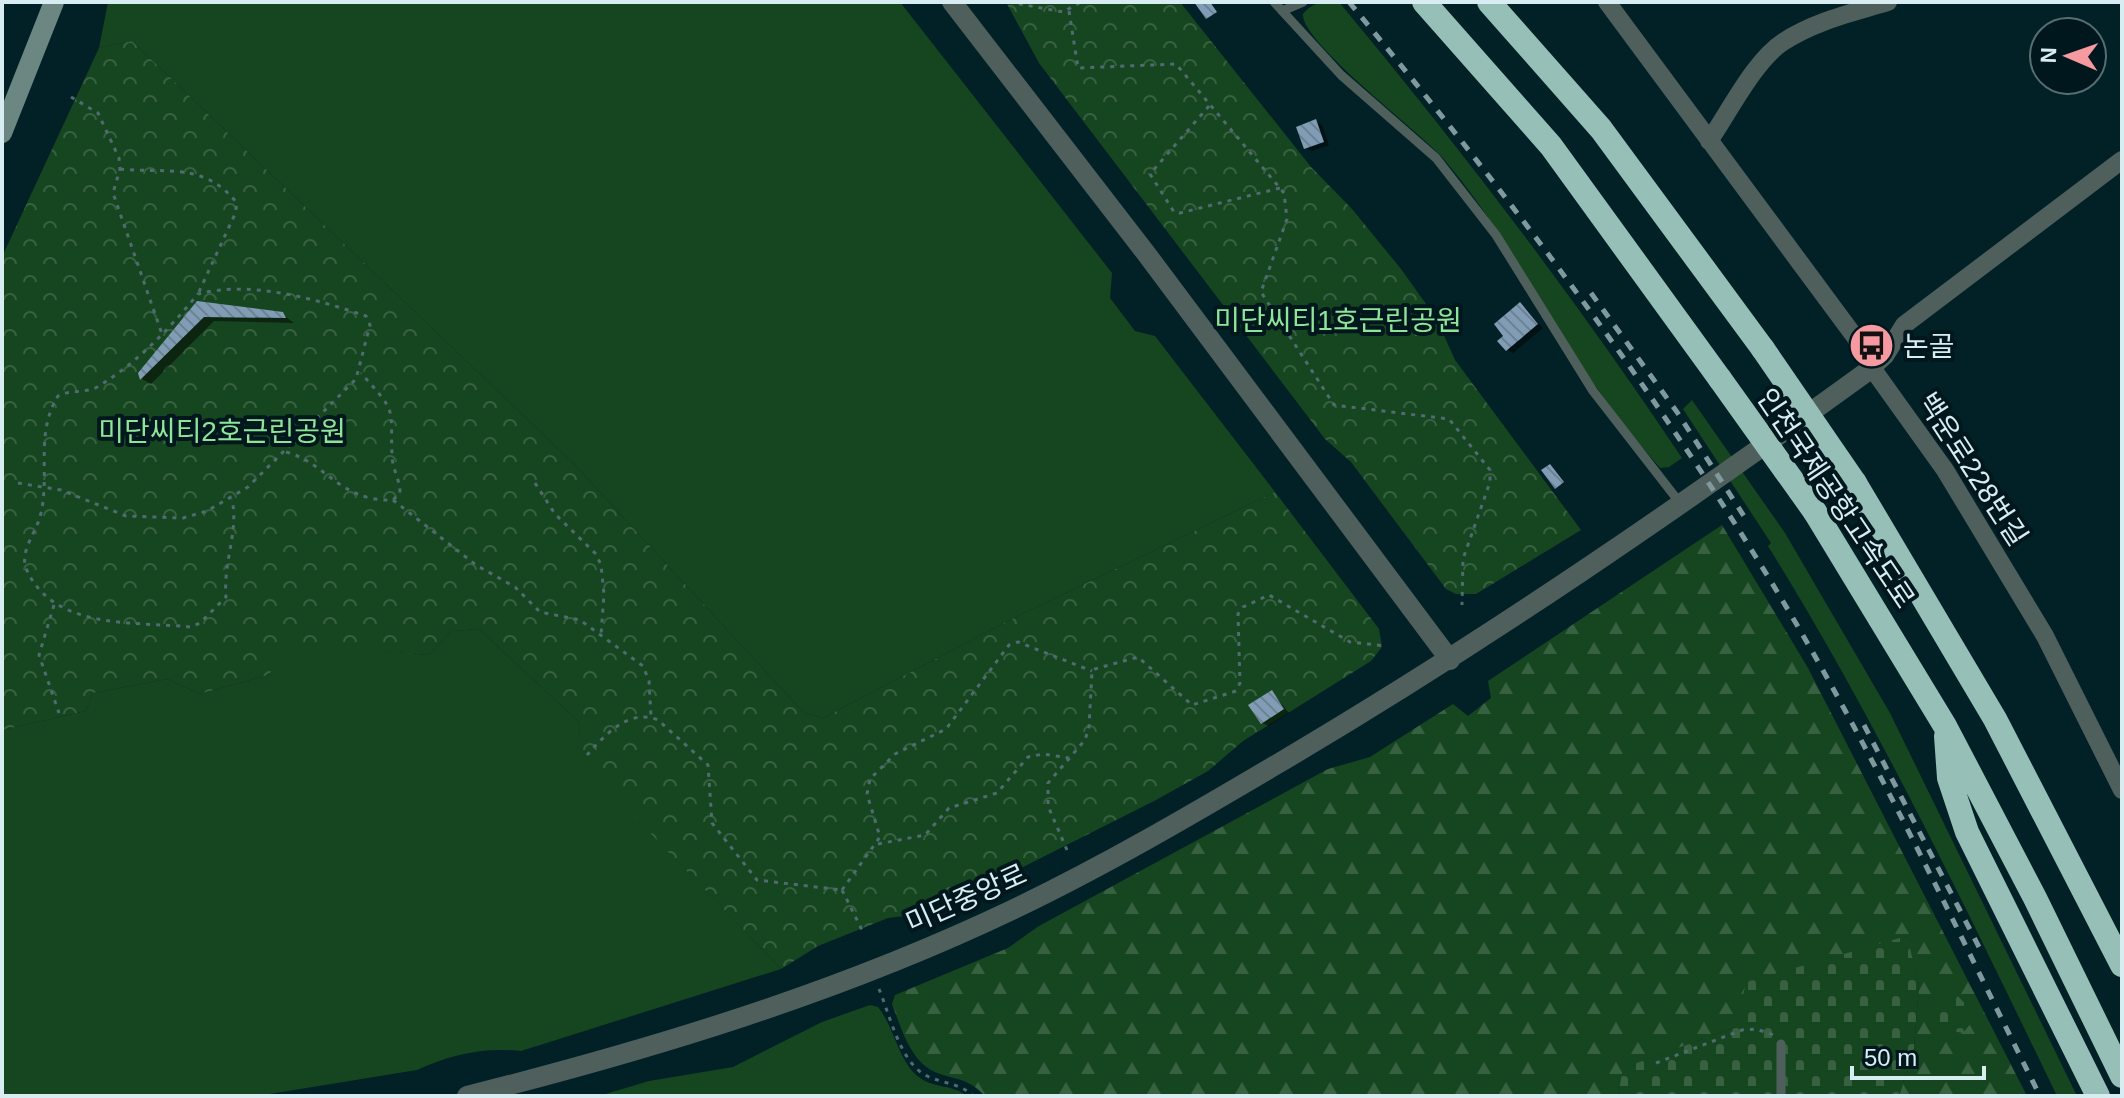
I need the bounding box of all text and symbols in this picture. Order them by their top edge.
north arrow [2028,16,2108,96]
text: N [2036,47,2061,64]
park label: 미단씨티1호근린공원 [1214,305,1462,336]
bus stop icon: 논골 [1848,322,1896,370]
place label: 논골 [1903,331,1955,362]
street label: 인천국제공항고속도로 [1751,383,1920,614]
street label: 백운로228번길 [1912,387,2033,551]
park label: 미단씨티2호근린공원 [98,416,346,447]
street label: 미단중앙로 [901,858,1031,939]
scale bar [1852,1030,1984,1080]
text: 50 m [1864,1044,1917,1071]

